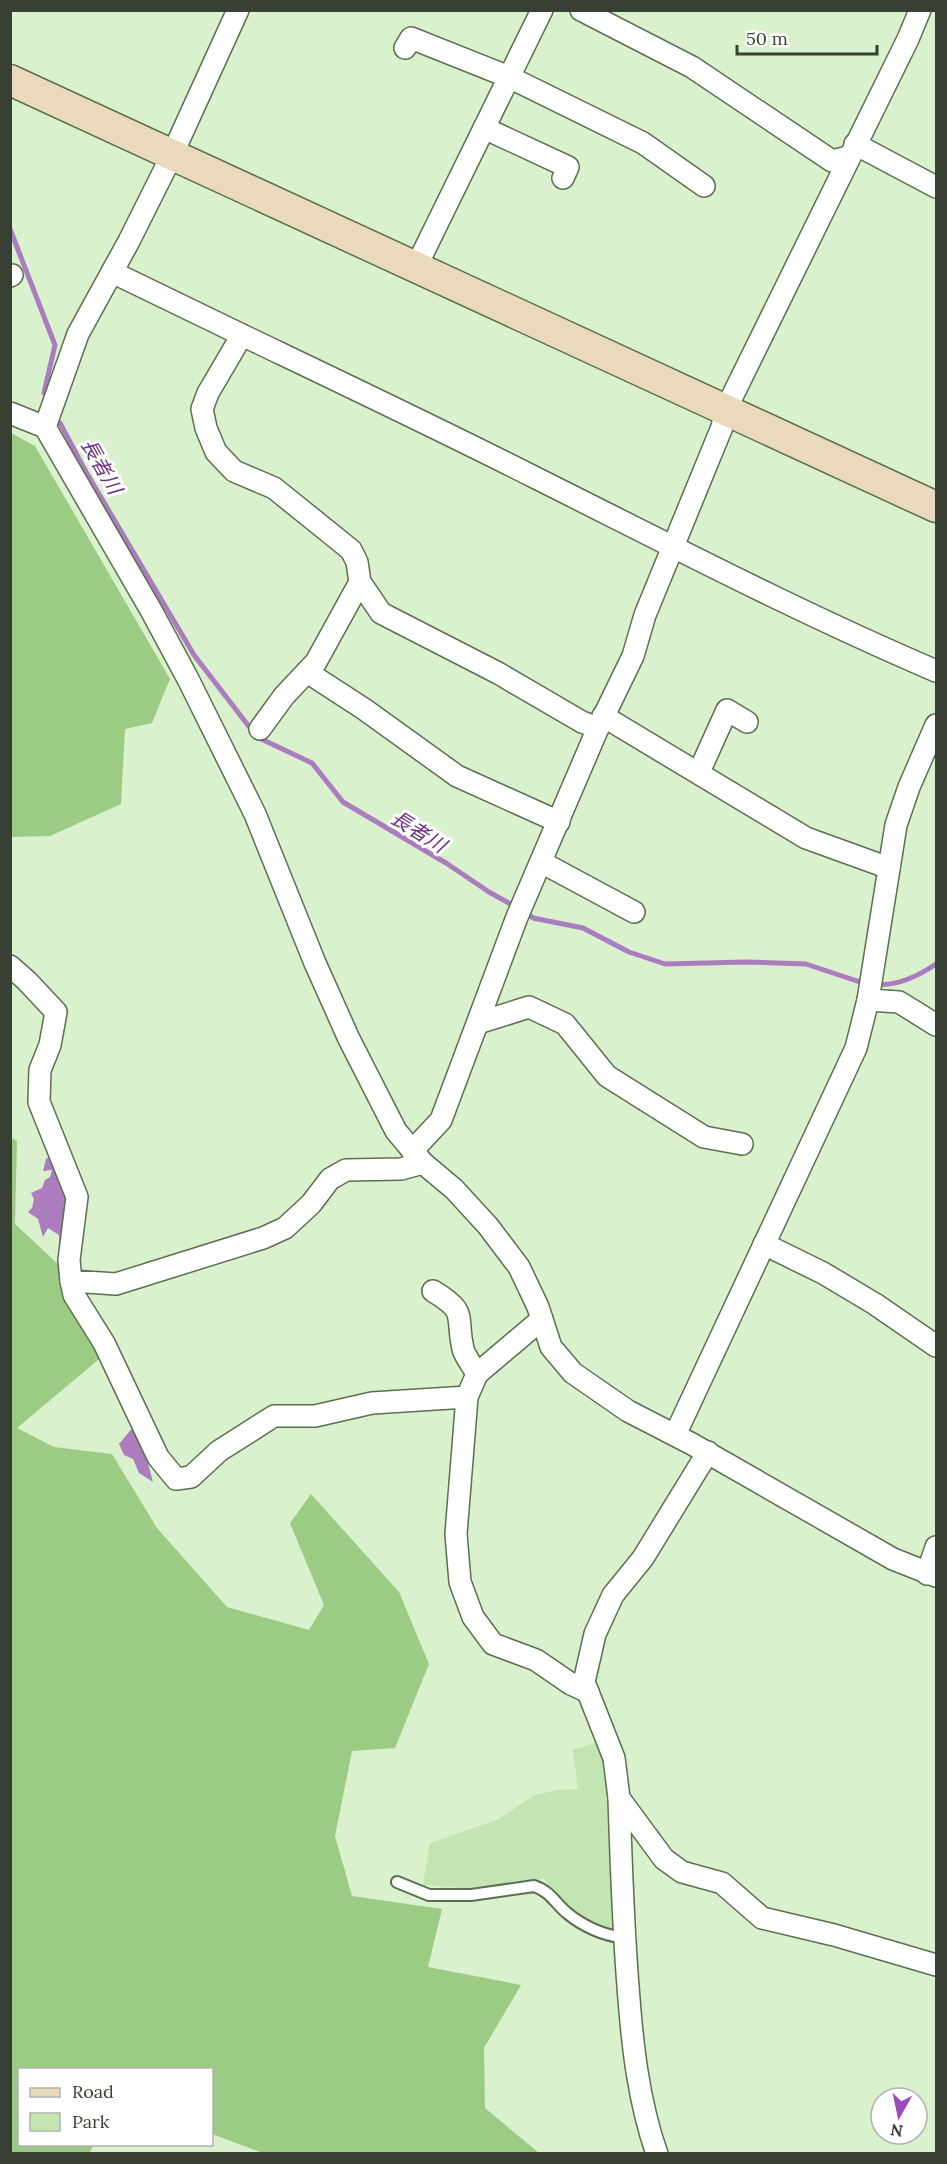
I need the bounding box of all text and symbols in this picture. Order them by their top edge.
scale bar [737,18,876,56]
text: 50 m [746,27,788,50]
water label: 長者川 [76,434,129,500]
water label: 長者川 [387,805,453,859]
legend [18,2068,213,2146]
text: Road [72,2080,114,2103]
north arrow [869,2086,929,2146]
text: Park [72,2110,110,2133]
text: N [889,2120,904,2142]

